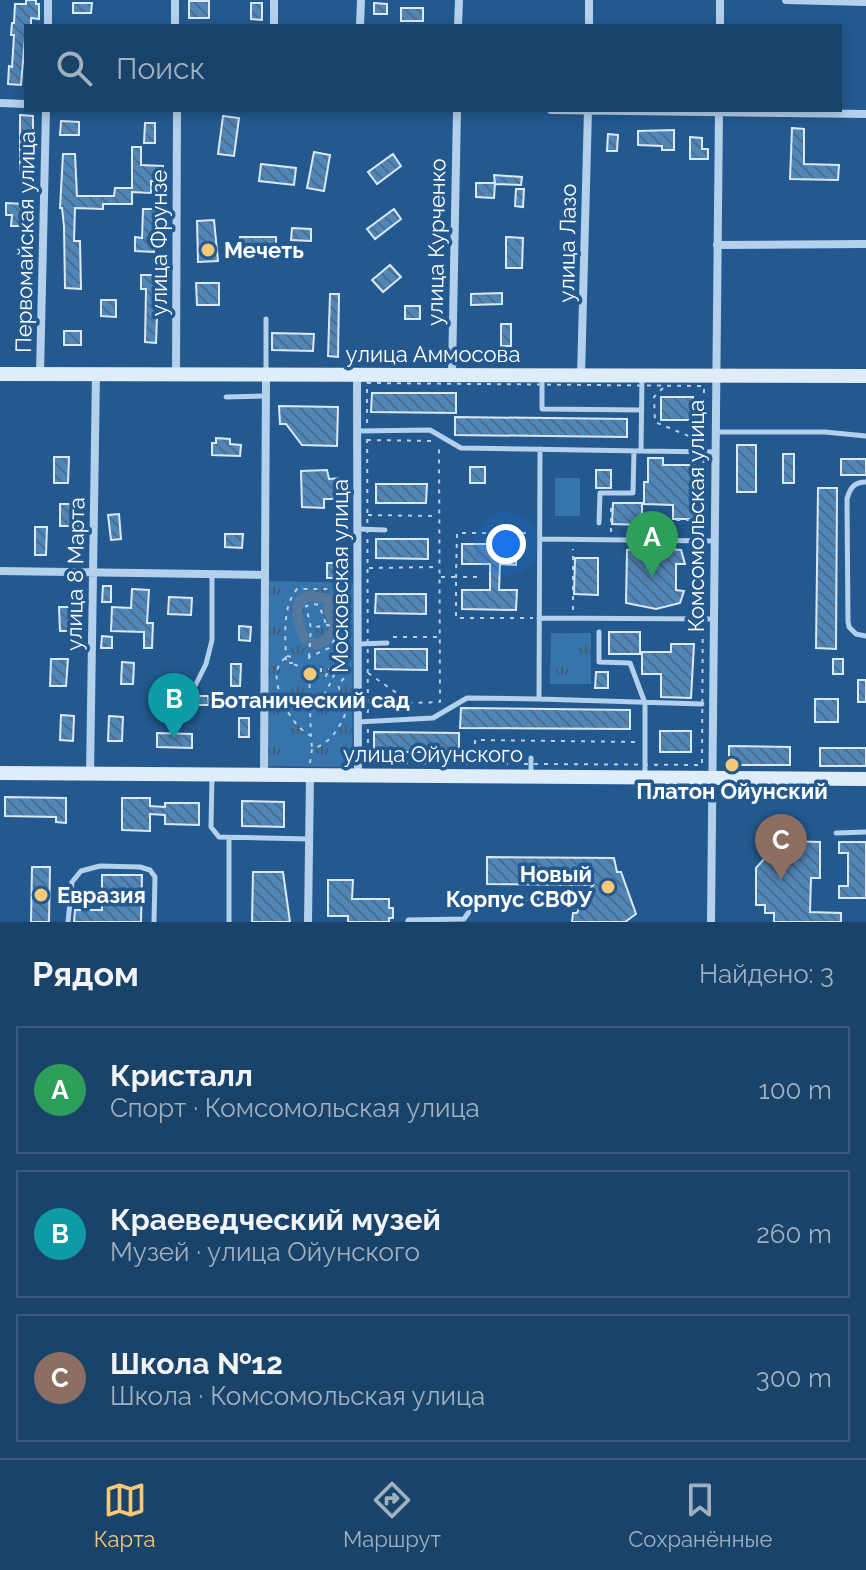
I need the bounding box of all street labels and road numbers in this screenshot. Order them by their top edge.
street label: Первомайская улица [10,131,40,353]
street label: улица Курченко [422,158,450,326]
street label: улица Фрунзе [146,170,172,316]
street label: улица Лазо [553,183,581,303]
street label: улица Аммосова [346,341,520,367]
street label: Комсомольская улица [683,400,709,632]
street label: Московская улица [327,479,353,673]
street label: улица 8 Марта [61,497,89,651]
street label: улица Ойунского [343,741,523,767]

